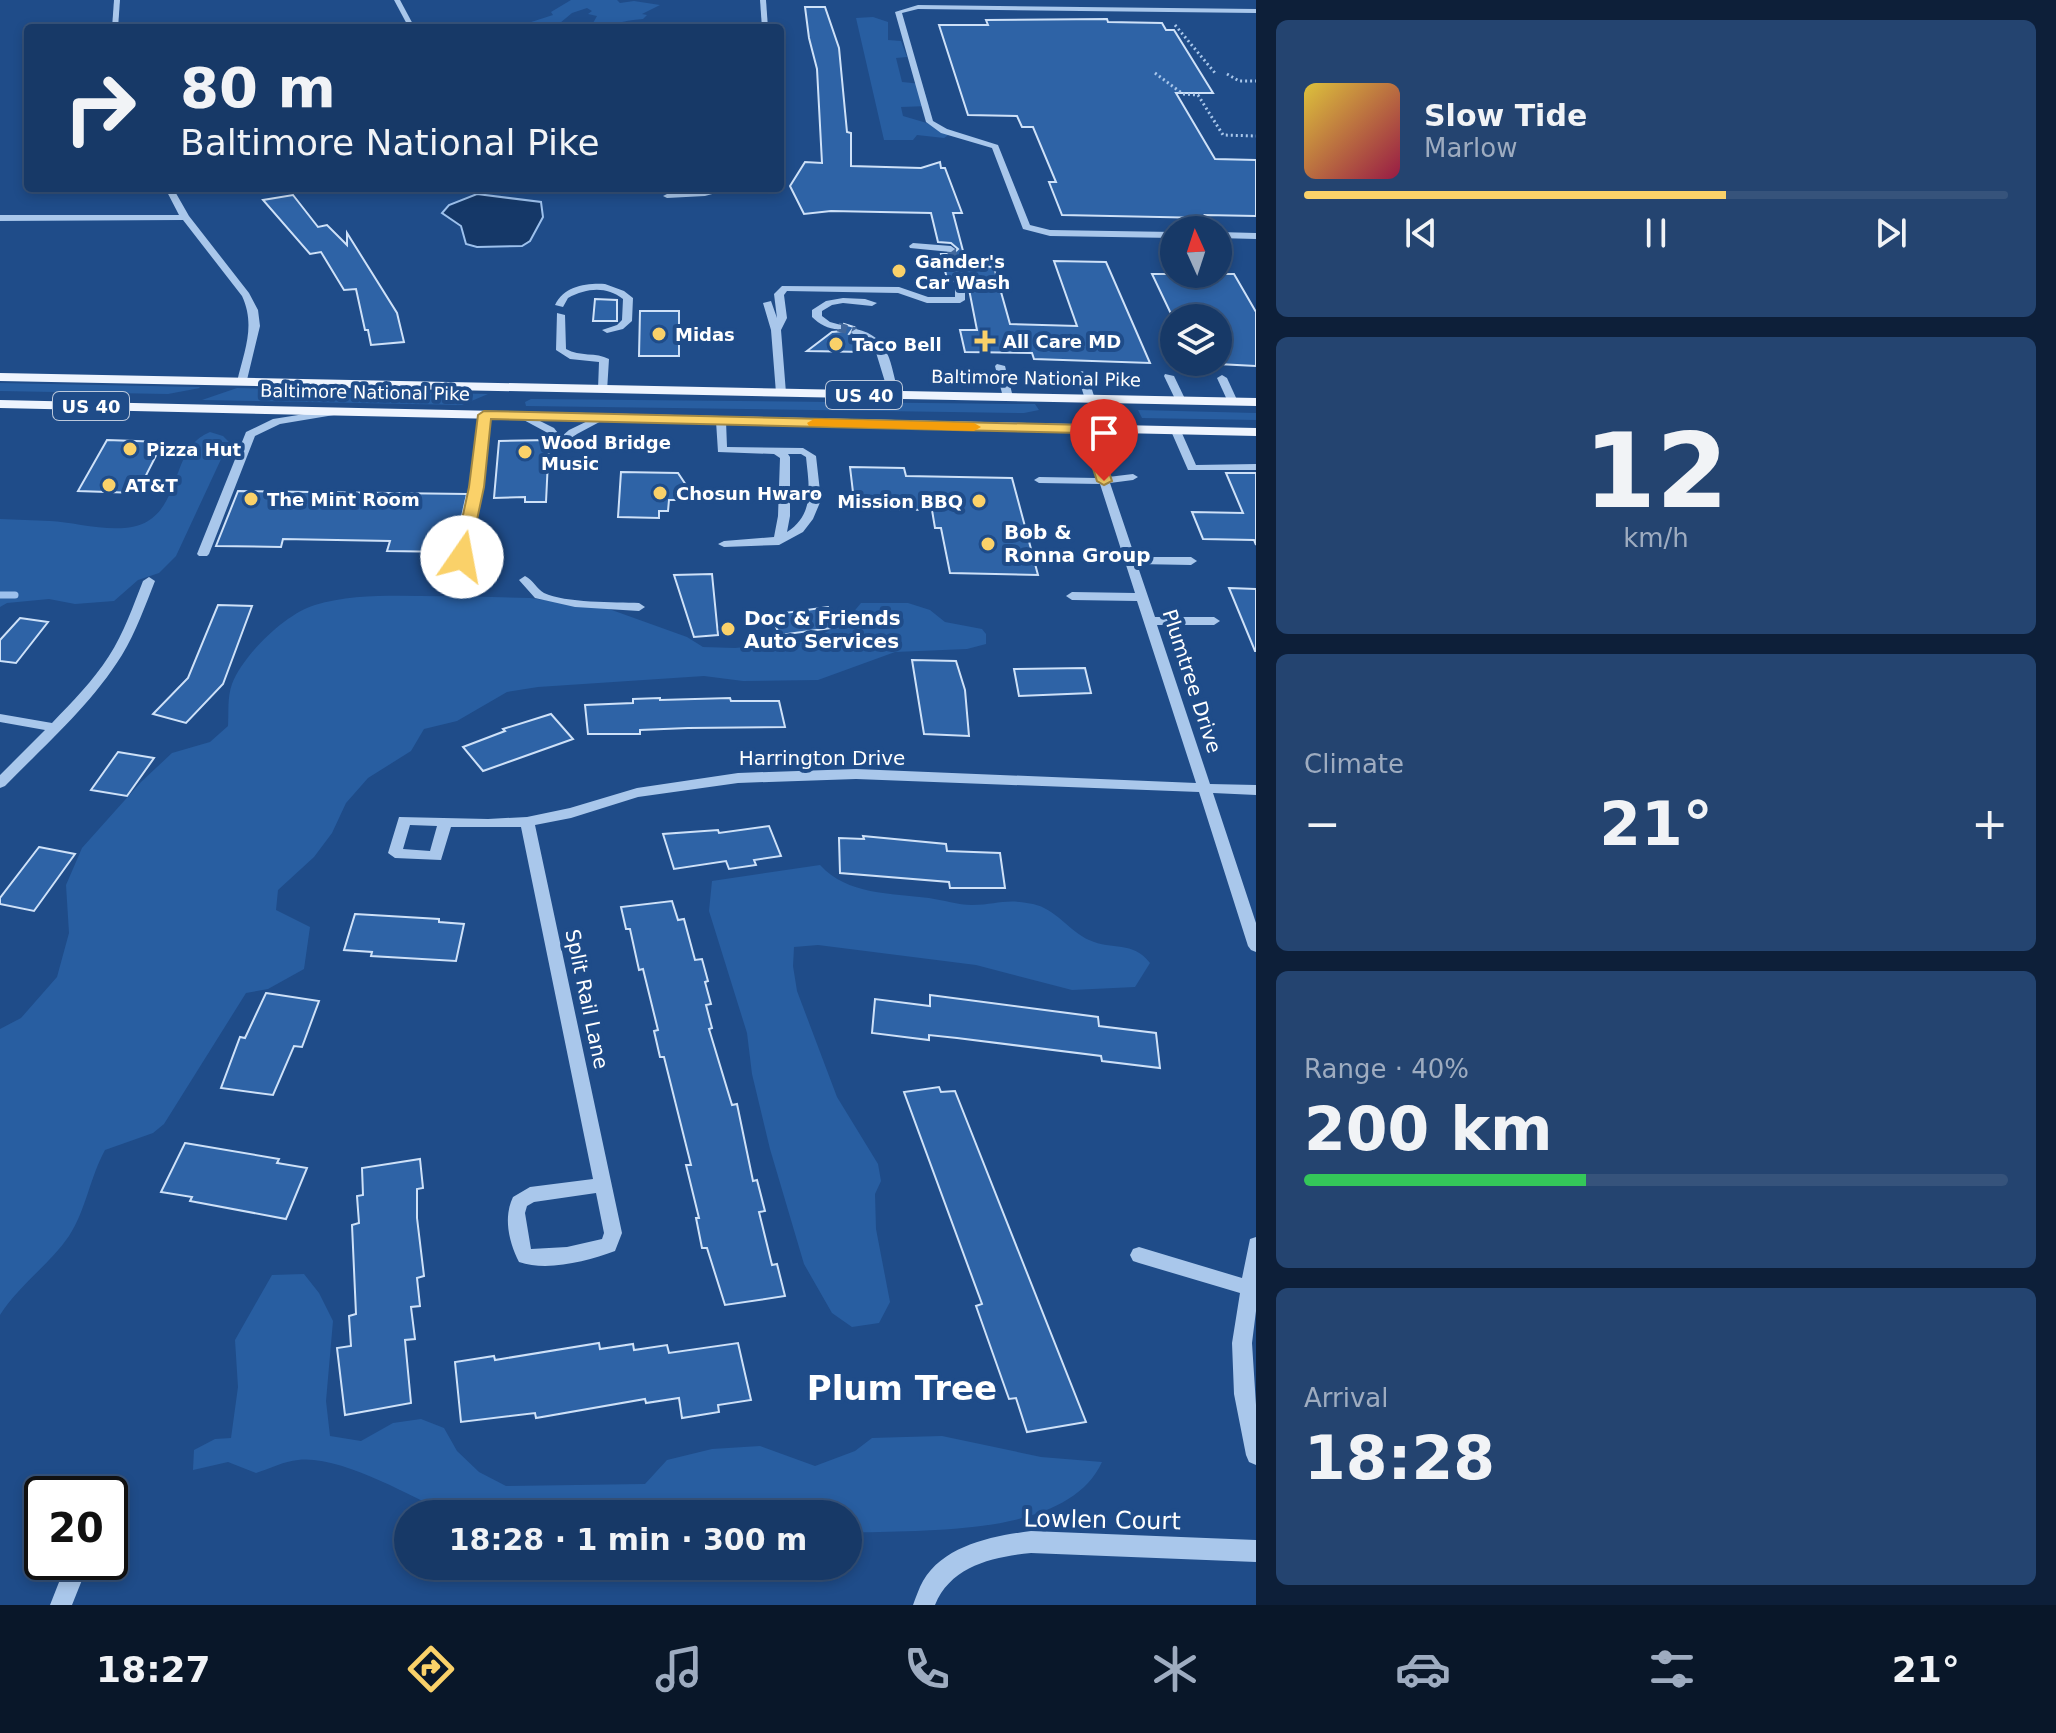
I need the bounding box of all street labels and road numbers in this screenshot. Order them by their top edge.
street label: Baltimore National Pike [931,366,1141,390]
street label: Baltimore National Pike [260,380,470,404]
road number: US 40 [826,381,902,409]
road number: US 40 [53,392,129,420]
street label: Plumtree Drive [1157,606,1227,756]
street label: Harrington Drive [739,746,905,770]
street label: Split Rail Lane [560,927,614,1071]
street label: Lowlen Court [1023,1505,1181,1535]

